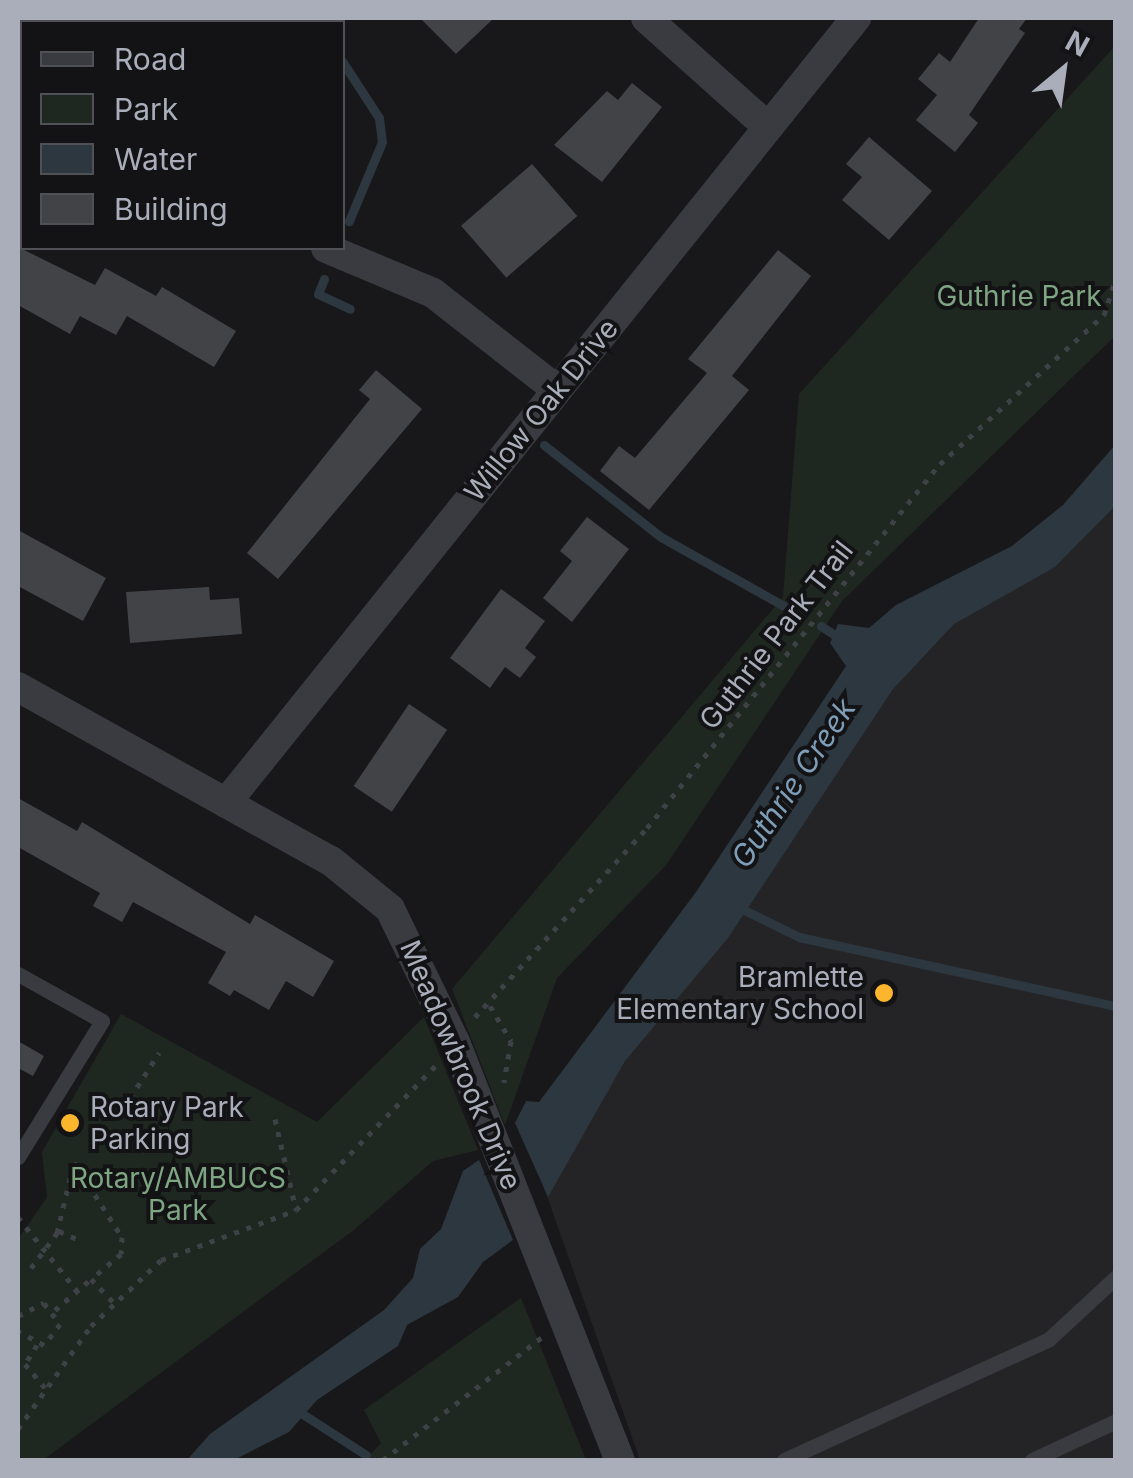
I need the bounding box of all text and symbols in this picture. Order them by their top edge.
legend [20,20,345,250]
north arrow [1013,20,1113,120]
text: N [1060,24,1095,64]
text: Road [114,41,186,77]
text: Park [114,91,178,127]
text: Water [114,141,197,177]
text: Building [114,191,228,227]
park label: Guthrie Park [936,279,1102,313]
street label: Willow Oak Drive [457,312,625,508]
street label: Guthrie Park Trail [692,534,860,736]
water label: Guthrie Creek [723,692,863,874]
street label: Meadowbrook Drive [393,935,529,1195]
place label: Bramlette Elementary School [616,960,864,1026]
marker: Bramlette Elementary School [873,982,895,1004]
place label: Rotary Park Parking [90,1090,244,1156]
marker: Rotary Park Parking [59,1112,81,1134]
park label: Rotary/AMBUCS Park [70,1161,286,1227]

